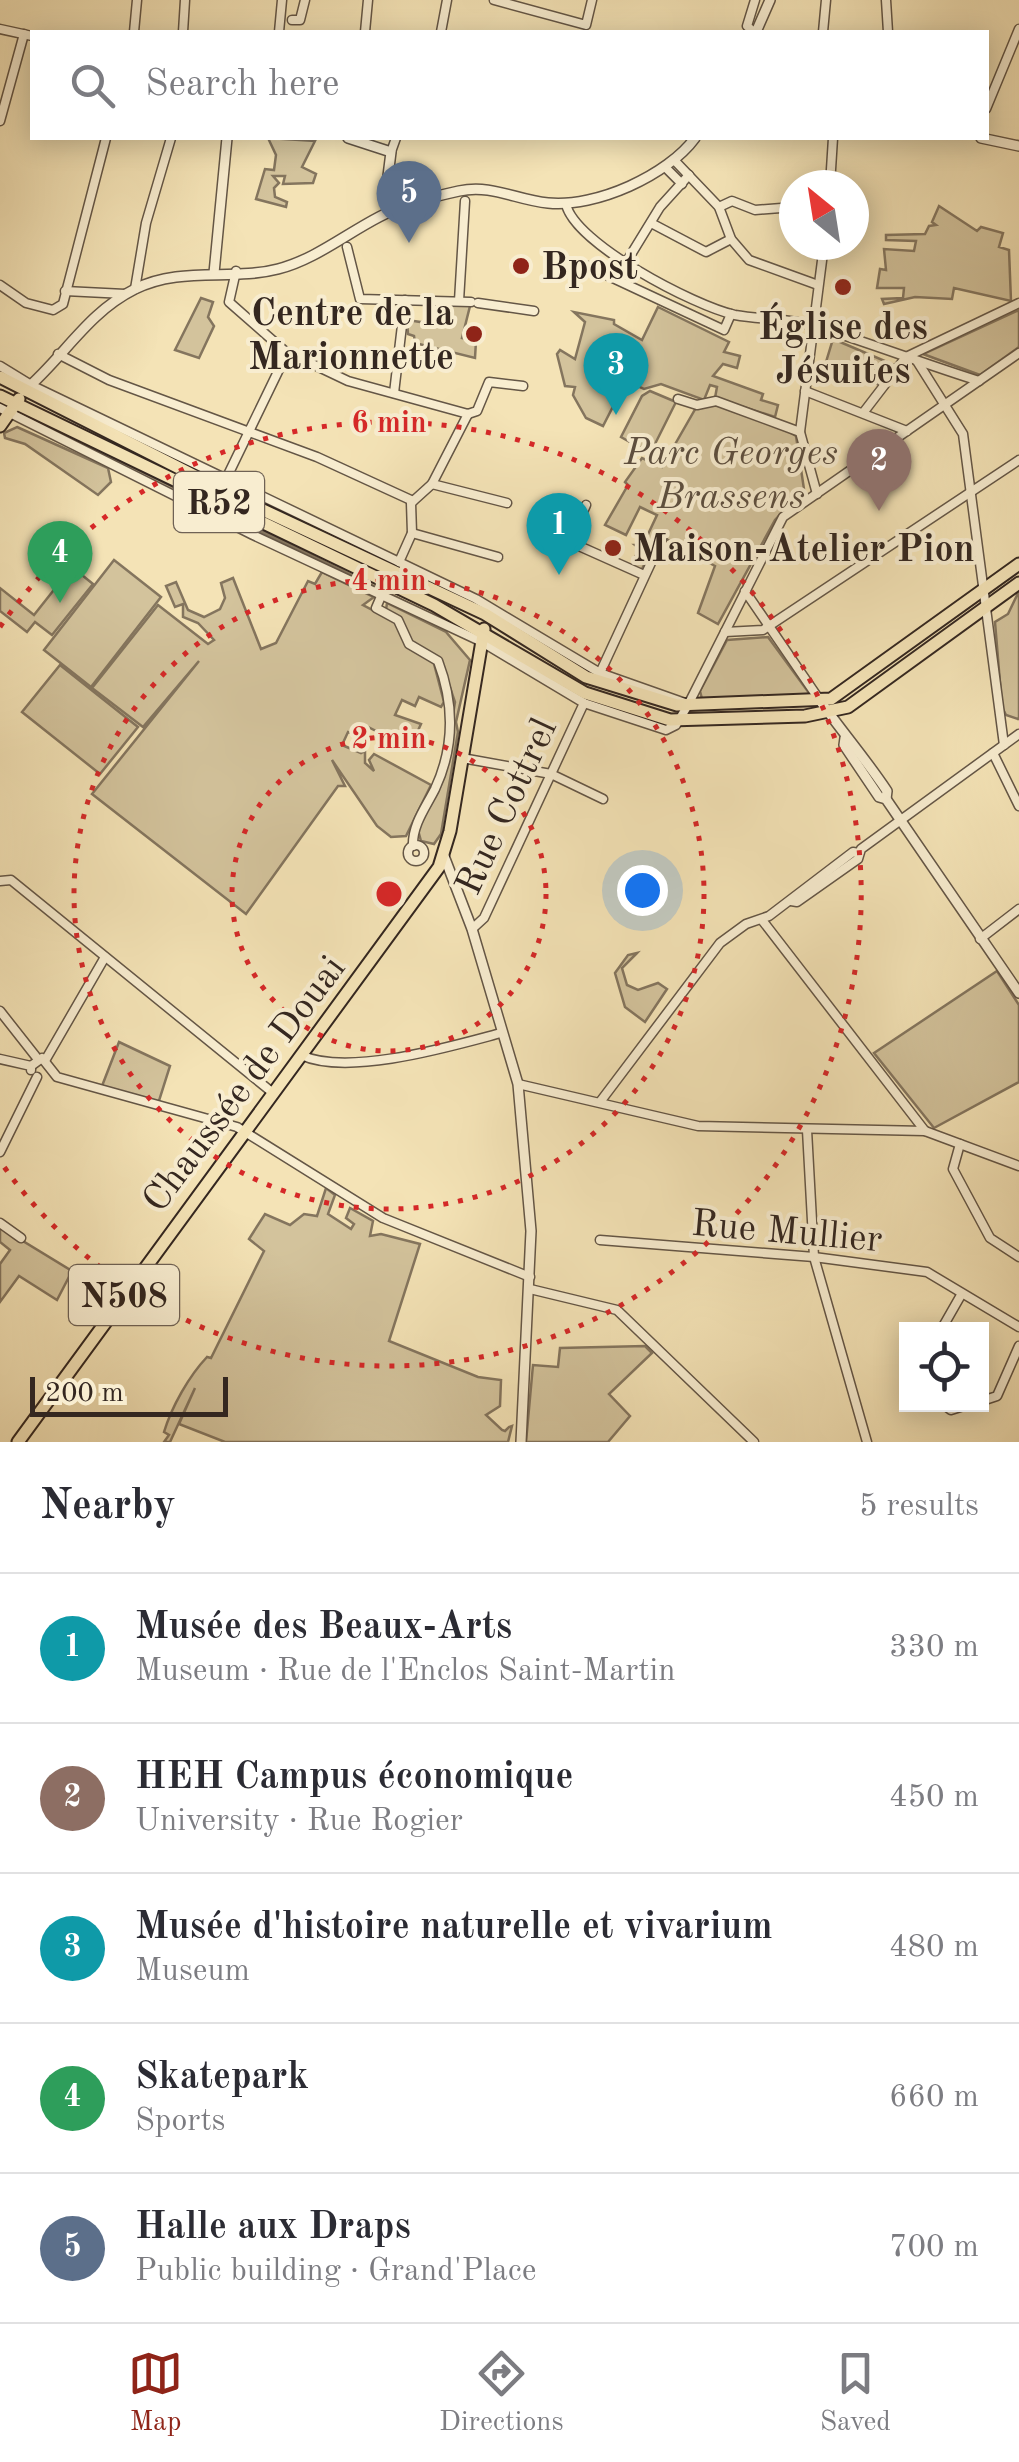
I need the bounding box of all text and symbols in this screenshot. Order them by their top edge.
search box [30,30,989,140]
icon: search [65,58,120,113]
text: Search here [145,66,340,104]
pin: 5 [376,160,442,243]
north arrow [779,170,869,260]
place label: Bpost [541,250,638,288]
marker: Bpost [510,255,532,277]
marker: Église des Jésuites [832,276,854,298]
place label: Centre de la Marionnette [248,296,454,378]
place label: Église des Jésuites [758,302,928,392]
marker: Centre de la Marionnette [463,323,485,345]
pin: 3 [584,332,648,415]
text: 6 min [351,409,427,439]
pin: 2 [846,428,912,511]
park label: Parc Georges Brassens [623,435,838,517]
road number: R52 [174,472,264,532]
pin: 1 [526,492,592,575]
pin: 4 [28,520,92,603]
place label: Maison-Atelier Pion [633,532,975,570]
marker: Maison-Atelier Pion [602,537,624,559]
text: 4 min [351,567,427,597]
street label: Rue Cottrel [450,713,565,901]
text: 2 min [351,725,427,755]
your location [617,865,668,916]
centre of rings [371,876,407,912]
street label: Chaussée de Douai [137,950,354,1220]
street label: Rue Mullier [690,1206,884,1260]
road number: N508 [69,1265,179,1325]
map controls [899,1322,989,1412]
button: locate [899,1322,989,1412]
scale bar [30,1372,228,1416]
text: 200 m [45,1380,124,1408]
text: Nearby [40,1486,176,1528]
text: 5 results [859,1491,979,1523]
text: Musée des Beaux-Arts [135,1609,512,1647]
text: 1 [63,1632,82,1664]
text: 330 m [889,1632,979,1664]
text: Museum · Rue de l'Enclos Saint-Martin [135,1656,675,1688]
text: HEH Campus économique [135,1759,573,1797]
text: 2 [63,1782,82,1814]
text: 450 m [889,1782,979,1814]
text: University · Rue Rogier [135,1806,463,1838]
text: Musée d'histoire naturelle et vivarium [135,1909,773,1947]
text: 3 [63,1932,82,1964]
text: 480 m [889,1932,979,1964]
text: Museum [135,1956,250,1988]
text: Skatepark [135,2059,309,2097]
text: 4 [63,2082,82,2114]
text: 660 m [889,2082,979,2114]
text: Sports [135,2106,226,2138]
text: Halle aux Draps [135,2209,411,2247]
text: 5 [63,2232,82,2264]
text: 700 m [889,2232,979,2264]
text: Public building · Grand'Place [135,2256,536,2288]
tab: Map [128,2346,183,2441]
tab: Directions [439,2346,564,2441]
tab: Saved [820,2346,891,2441]

